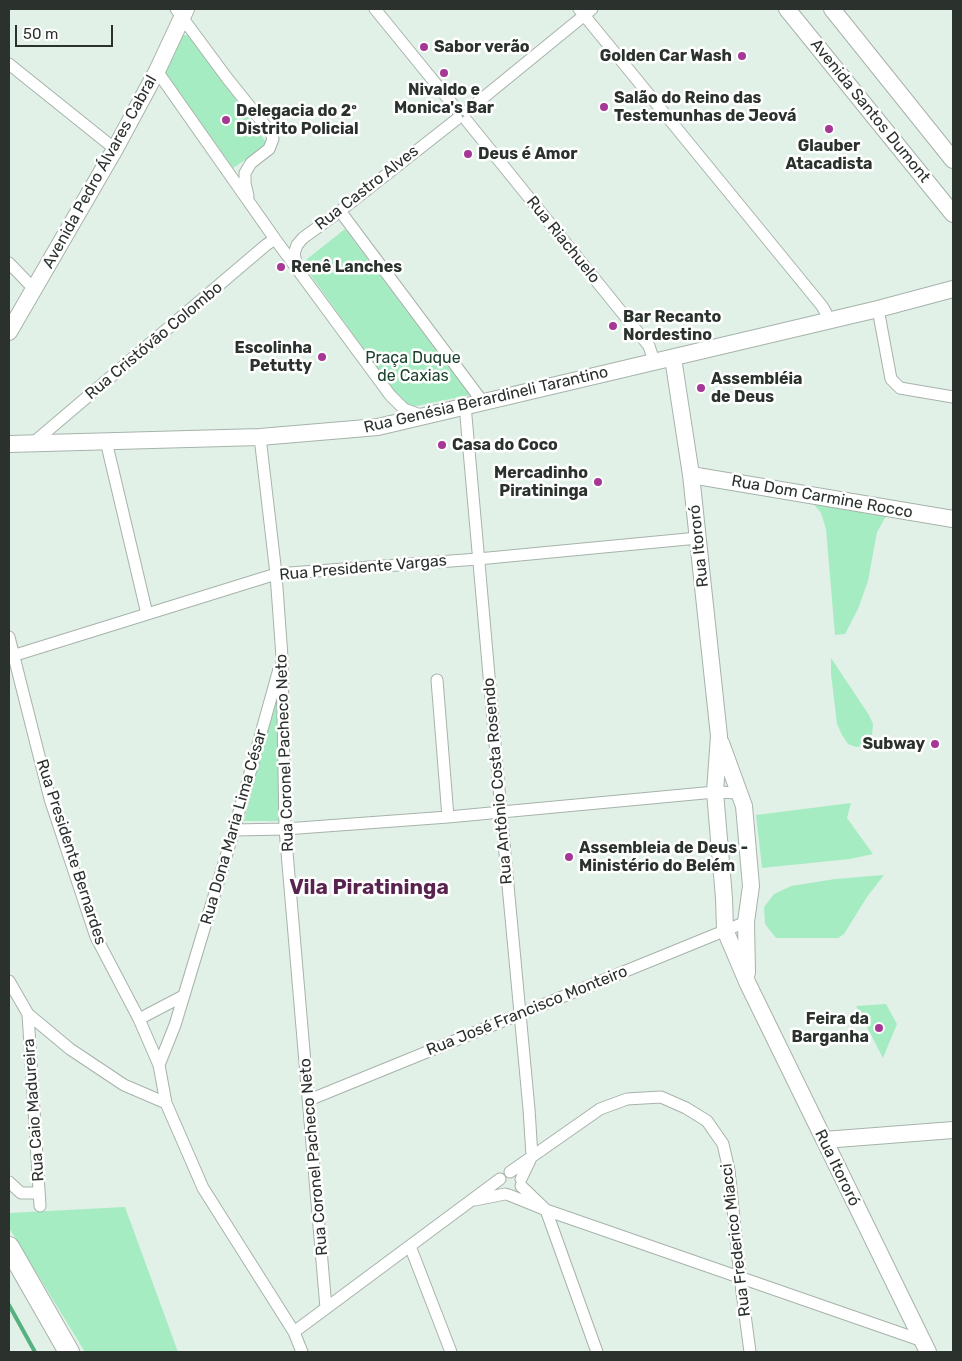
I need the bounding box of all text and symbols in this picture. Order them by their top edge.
scale bar [18,15,115,47]
text: 50 m [23,25,58,43]
street label: Avenida Santos Dumont [806,35,934,187]
place label: Sabor verão [434,37,530,57]
marker: Sabor verão [418,41,430,53]
place label: Golden Car Wash [600,46,732,66]
marker: Golden Car Wash [736,50,748,62]
marker: Nivaldo e Monica's Bar [438,67,450,79]
street label: Avenida Pedro Álvares Cabral [39,72,161,272]
place label: Nivaldo e Monica's Bar [394,80,494,118]
place label: Salão do Reino das Testemunhas de Jeová [614,88,797,126]
place label: Delegacia do 2º Distrito Policial [236,101,358,139]
marker: Salão do Reino das Testemunhas de Jeová [598,101,610,113]
marker: Delegacia do 2º Distrito Policial [220,114,232,126]
marker: Glauber Atacadista [823,123,835,135]
place label: Glauber Atacadista [785,136,873,174]
street label: Rua Castro Alves [311,142,423,234]
place label: Deus é Amor [478,144,578,164]
marker: Deus é Amor [462,148,474,160]
street label: Rua Riachuelo [522,193,604,287]
place label: Renê Lanches [291,257,402,277]
marker: Renê Lanches [275,261,287,273]
street label: Rua Cristóvão Colombo [82,278,226,404]
place label: Bar Recanto Nordestino [623,307,721,345]
marker: Bar Recanto Nordestino [607,320,619,332]
place label: Escolinha Petutty [234,338,312,376]
park label: Praça Duque de Caxias [365,348,461,386]
marker: Escolinha Petutty [316,351,328,363]
street label: Rua Genésia Berardineli Tarantino [362,363,610,437]
place label: Assembléia de Deus [711,369,803,407]
marker: Assembléia de Deus [695,382,707,394]
place label: Casa do Coco [452,435,558,455]
marker: Casa do Coco [436,439,448,451]
place label: Mercadinho Piratininga [494,463,588,501]
street label: Rua Dom Carmine Rocco [730,472,914,522]
marker: Mercadinho Piratininga [592,476,604,488]
street label: Rua Itororó [685,504,713,588]
street label: Rua Presidente Vargas [278,551,448,585]
street label: Rua Coronel Pacheco Neto [272,654,298,852]
street label: Rua Antônio Costa Rosendo [479,677,517,885]
street label: Rua Dona Maria Lima César [197,727,271,927]
place label: Subway [862,734,925,754]
marker: Subway [929,738,941,750]
street label: Rua Presidente Bernardes [32,757,110,947]
place label: Assembleia de Deus - Ministério do Belém [579,838,748,876]
marker: Assembleia de Deus - Ministério do Belém [563,851,575,863]
district label: Vila Piratininga [289,875,449,901]
street label: Rua José Francisco Monteiro [424,962,630,1060]
place label: Feira da Barganha [791,1009,869,1047]
marker: Feira da Barganha [873,1022,885,1034]
street label: Rua Caio Madureira [19,1038,49,1182]
street label: Rua Coronel Pacheco Neto [296,1057,332,1257]
street label: Rua Itororó [810,1127,864,1209]
street label: Rua Frederico Miacci [717,1162,755,1318]

